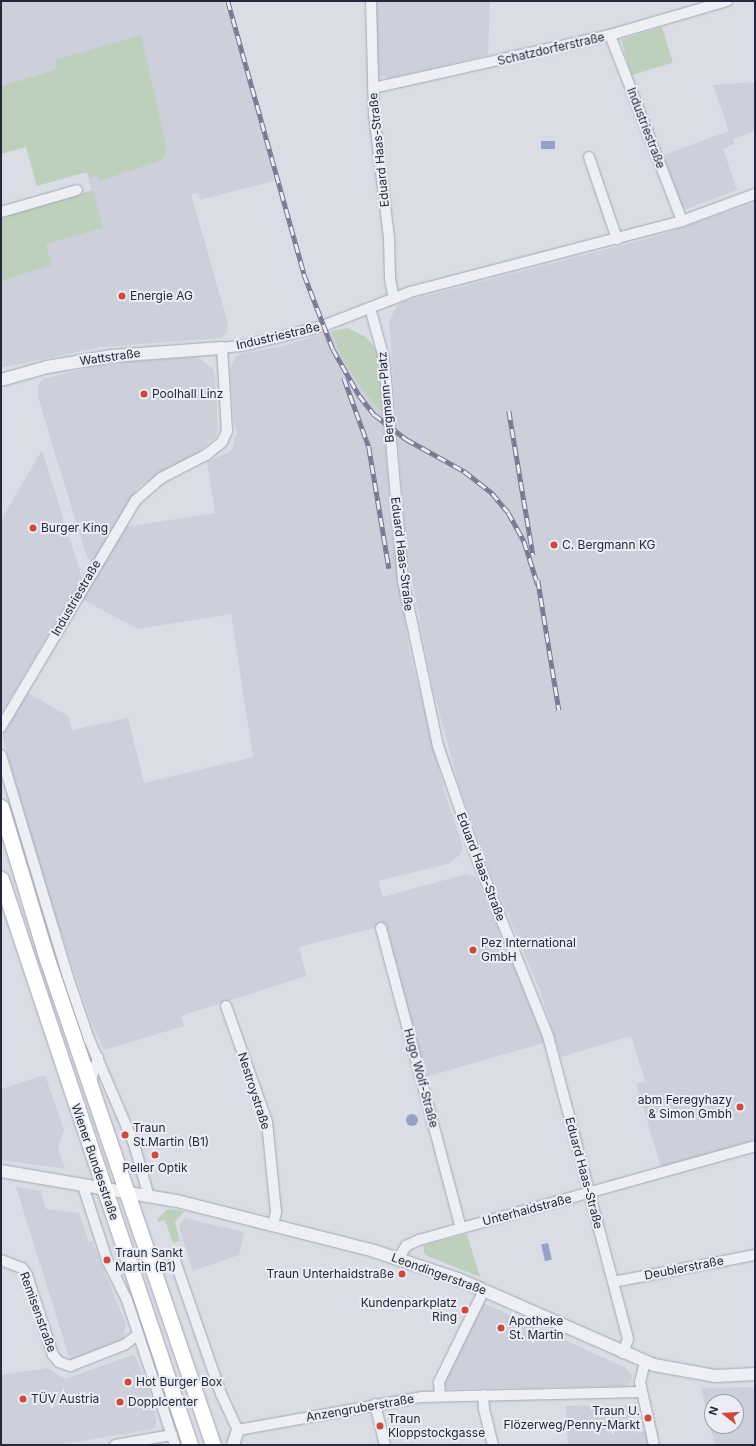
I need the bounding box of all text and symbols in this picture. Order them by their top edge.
street label: Schatzdorferstraße [496,30,606,68]
street label: Industriestraße [624,85,668,171]
street label: Eduard Haas-Straße [366,92,392,208]
place label: Energie AG [130,289,193,303]
marker: Energie AG [117,291,127,301]
street label: Industriestraße [235,319,321,353]
street label: Wattstraße [79,346,141,368]
street label: Bergmann-Platz [375,351,397,443]
place label: Poolhall Linz [152,387,223,401]
marker: Poolhall Linz [139,389,149,399]
street label: Eduard Haas-Straße [388,496,416,612]
place label: Burger King [41,521,108,535]
marker: Burger King [28,523,38,533]
place label: C. Bergmann KG [562,538,656,552]
marker: C. Bergmann KG [549,540,559,550]
street label: Industriestraße [48,557,104,639]
street label: Eduard Haas-Straße [454,811,508,923]
place label: Pez International GmbH [481,936,576,964]
marker: Pez International GmbH [468,945,478,955]
street label: Hugo Wolf-Straße [401,1027,441,1129]
street label: Nestroystraße [235,1051,273,1131]
place label: abm Feregyhazy & Simon Gmbh [638,1093,732,1121]
street label: Wiener Bundesstraße [68,1102,122,1222]
marker: abm Feregyhazy & Simon Gmbh [735,1102,745,1112]
street label: Eduard Haas-Straße [562,1116,606,1230]
place label: Traun St.Martin (B1) [133,1121,209,1149]
marker: Traun St.Martin (B1) [120,1130,130,1140]
marker: Peller Optik [150,1150,160,1160]
place label: Peller Optik [122,1161,188,1175]
street label: Unterhaidstraße [481,1191,573,1229]
place label: Traun Sankt Martin (B1) [115,1246,183,1274]
street label: Leondingerstraße [389,1250,489,1298]
street label: Deublerstraße [643,1253,725,1283]
marker: Traun Sankt Martin (B1) [102,1255,112,1265]
place label: Traun Unterhaidstraße [267,1267,394,1281]
marker: Traun Unterhaidstraße [397,1269,407,1279]
street label: Remisenstraße [17,1270,59,1354]
place label: Kundenparkplatz Ring [361,1296,457,1324]
marker: Kundenparkplatz Ring [460,1305,470,1315]
place label: Apotheke St. Martin [509,1314,564,1342]
marker: Apotheke St. Martin [496,1323,506,1333]
place label: Hot Burger Box [136,1375,222,1389]
marker: Hot Burger Box [123,1377,133,1387]
street label: Anzengruberstraße [305,1391,415,1425]
place label: TÜV Austria [31,1392,99,1406]
marker: TÜV Austria [18,1394,28,1404]
north arrow [704,1394,744,1434]
place label: Dopplcenter [128,1395,198,1409]
marker: Dopplcenter [115,1397,125,1407]
place label: Traun U. Flözerweg/Penny-Markt [503,1404,640,1432]
text: N [706,1405,721,1417]
place label: Traun Kloppstockgasse [388,1412,485,1440]
marker: Traun U. Flözerweg/Penny-Markt [643,1413,653,1423]
marker: Traun Kloppstockgasse [375,1421,385,1431]

